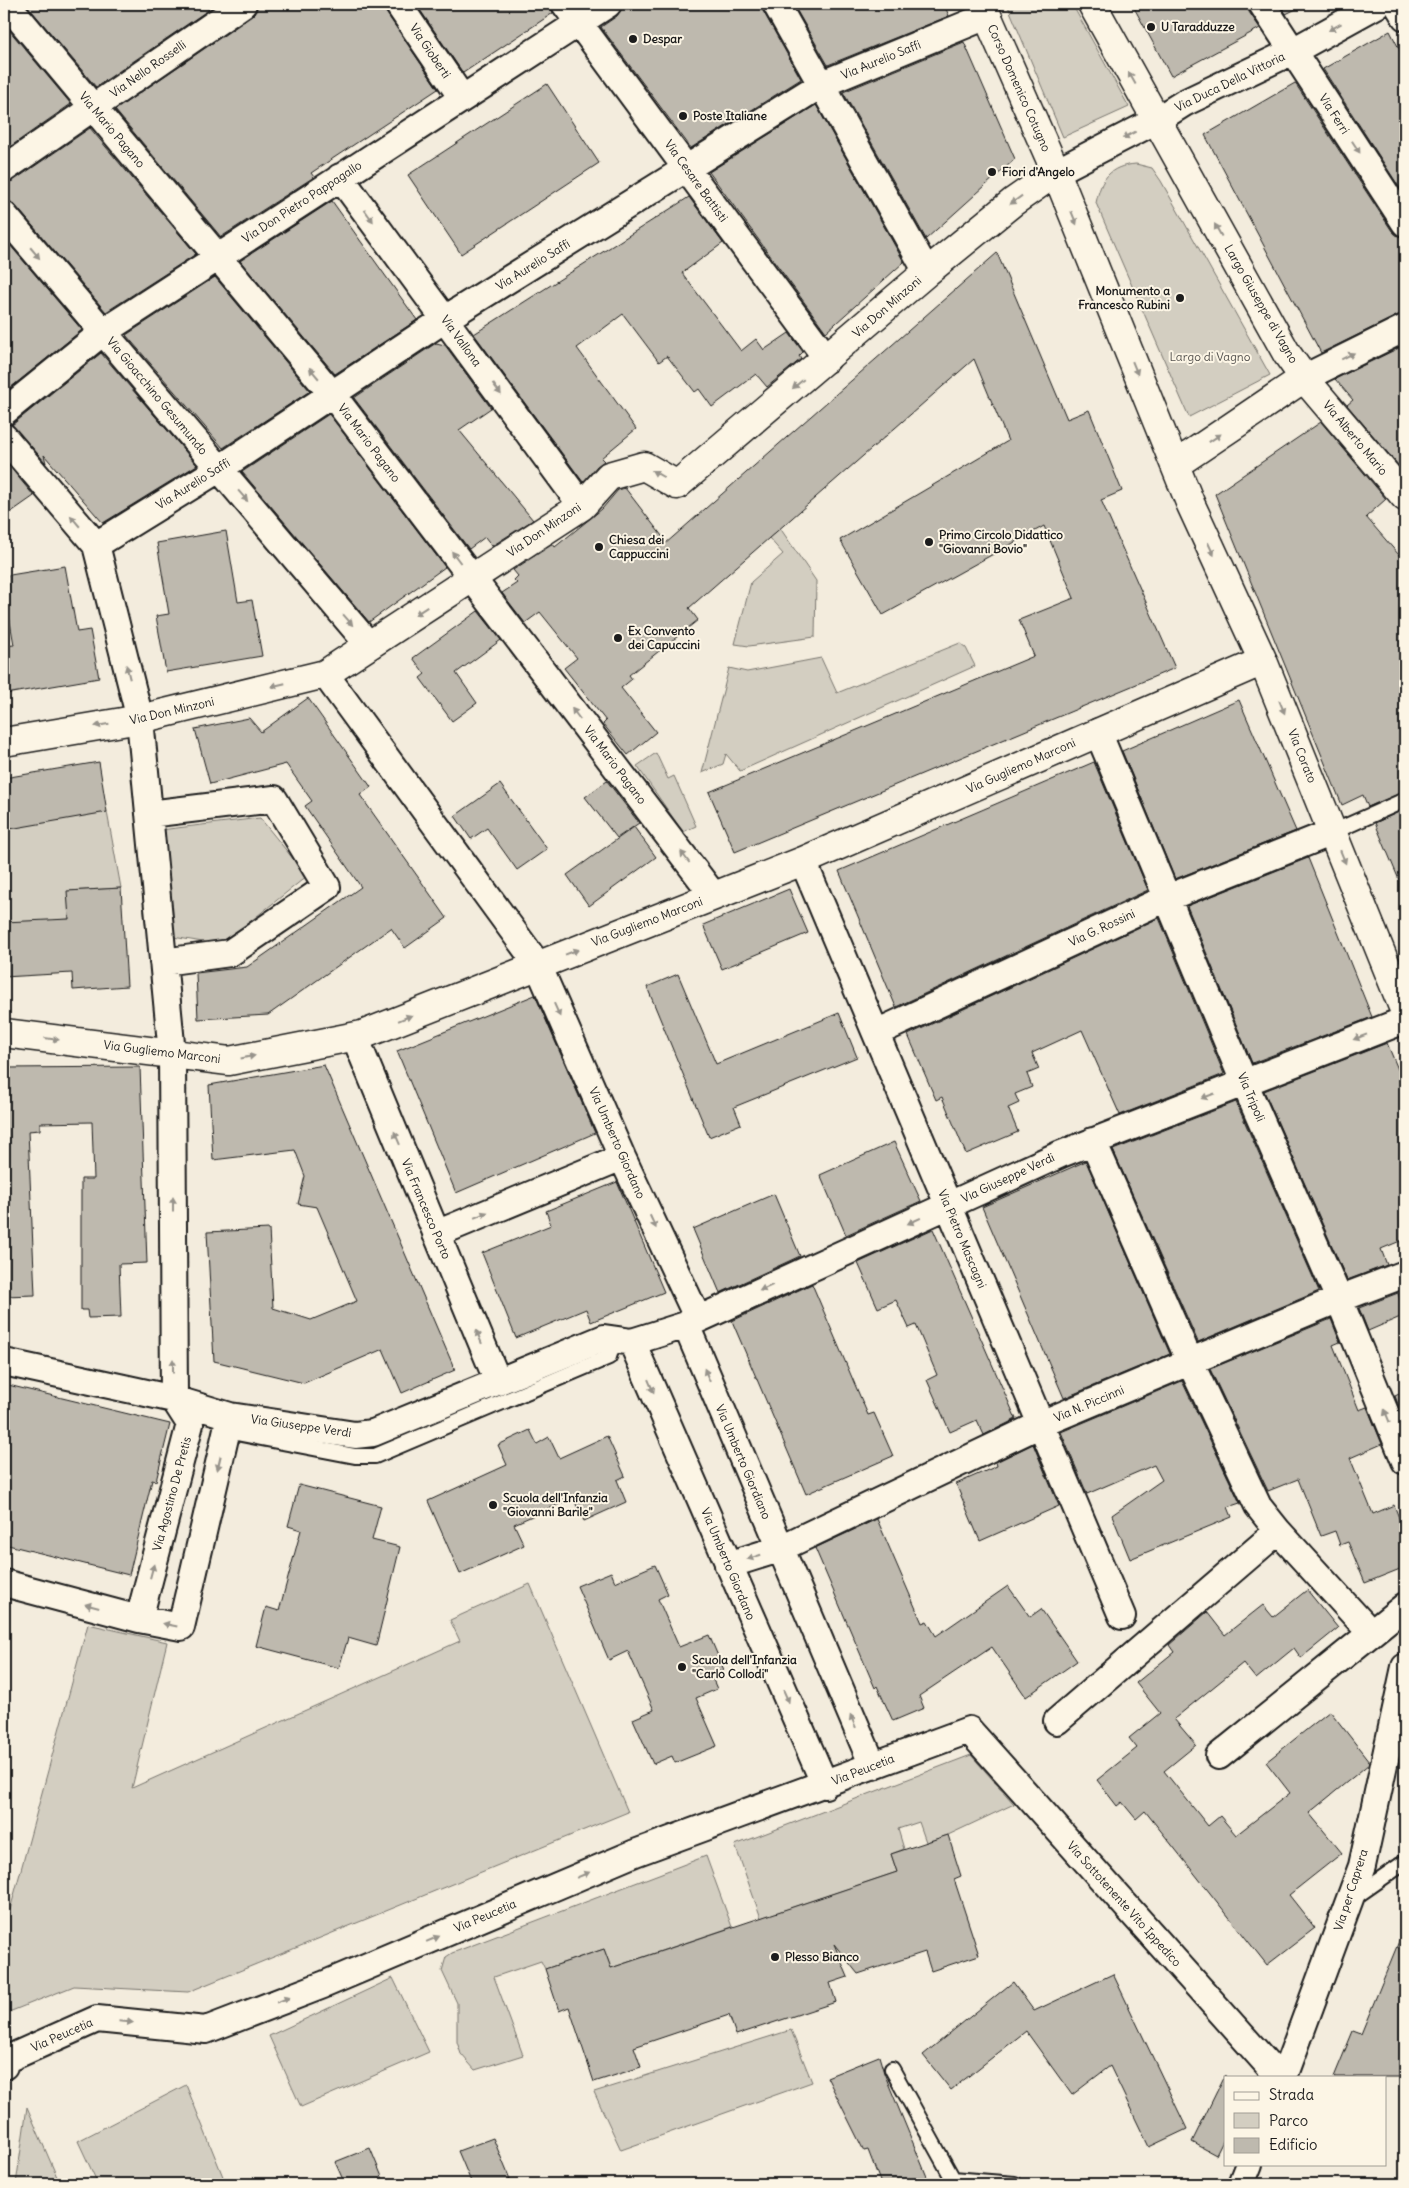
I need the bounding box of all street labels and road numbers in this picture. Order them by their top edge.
street label: Via Gioberti [407,21,454,81]
street label: Corso Domenico Cotugno [985,22,1054,154]
street label: Via Nello Rosselli [107,37,189,100]
street label: Via Aurelio Saffi [839,37,923,82]
street label: Via Duca Della Vittoria [1172,48,1287,115]
street label: Via Mario Pagano [76,89,149,171]
street label: Via Ferri [1316,91,1353,137]
street label: Via Cesare Battisti [662,137,731,225]
street label: Via Don Pietro Pappagallo [239,157,365,246]
street label: Via Aurelio Saffi [493,236,573,293]
street label: Largo Giuseppe di Vagno [1221,242,1302,366]
street label: Via Don Minzoni [849,273,924,341]
street label: Via Vallona [438,312,485,369]
street label: Via Gioacchino Gesumundo [104,334,211,458]
street label: Via Alberto Mario [1320,397,1391,478]
street label: Via Mario Pagano [335,400,404,485]
street label: Via Aurelio Saffi [153,455,233,512]
street label: Via Don Minzoni [504,499,584,560]
street label: Via Don Minzoni [128,693,216,728]
street label: Via Mario Pagano [581,722,650,807]
street label: Via Corato [1285,727,1320,785]
street label: Via Gugliemo Marconi [964,735,1078,796]
street label: Via Gugliemo Marconi [589,893,705,950]
street label: Via G. Rossini [1066,906,1137,949]
street label: Via Gugliemo Marconi [103,1037,221,1066]
street label: Via Tripoli [1234,1070,1269,1124]
street label: Via Umberto Giordano [586,1085,649,1201]
street label: Via Giuseppe Verdi [959,1149,1057,1206]
street label: Via Francesco Porto [399,1156,454,1261]
street label: Via Pietro Mascagni [935,1187,990,1290]
street label: Via N. Piccinni [1051,1382,1126,1425]
street label: Via Umberto Giordiano [712,1402,775,1522]
street label: Via Giuseppe Verdi [250,1411,352,1440]
street label: Via Agostino De Pretis [149,1435,194,1553]
street label: Via Umberto Giordano [698,1505,759,1622]
street label: Via Peucetia [829,1751,896,1788]
street label: Via Sottotenente Vito Ippedico [1064,1838,1185,1970]
street label: Via per Caprera [1330,1847,1371,1933]
street label: Via Peucetia [451,1896,518,1935]
street label: Via Peucetia [29,2014,95,2055]

